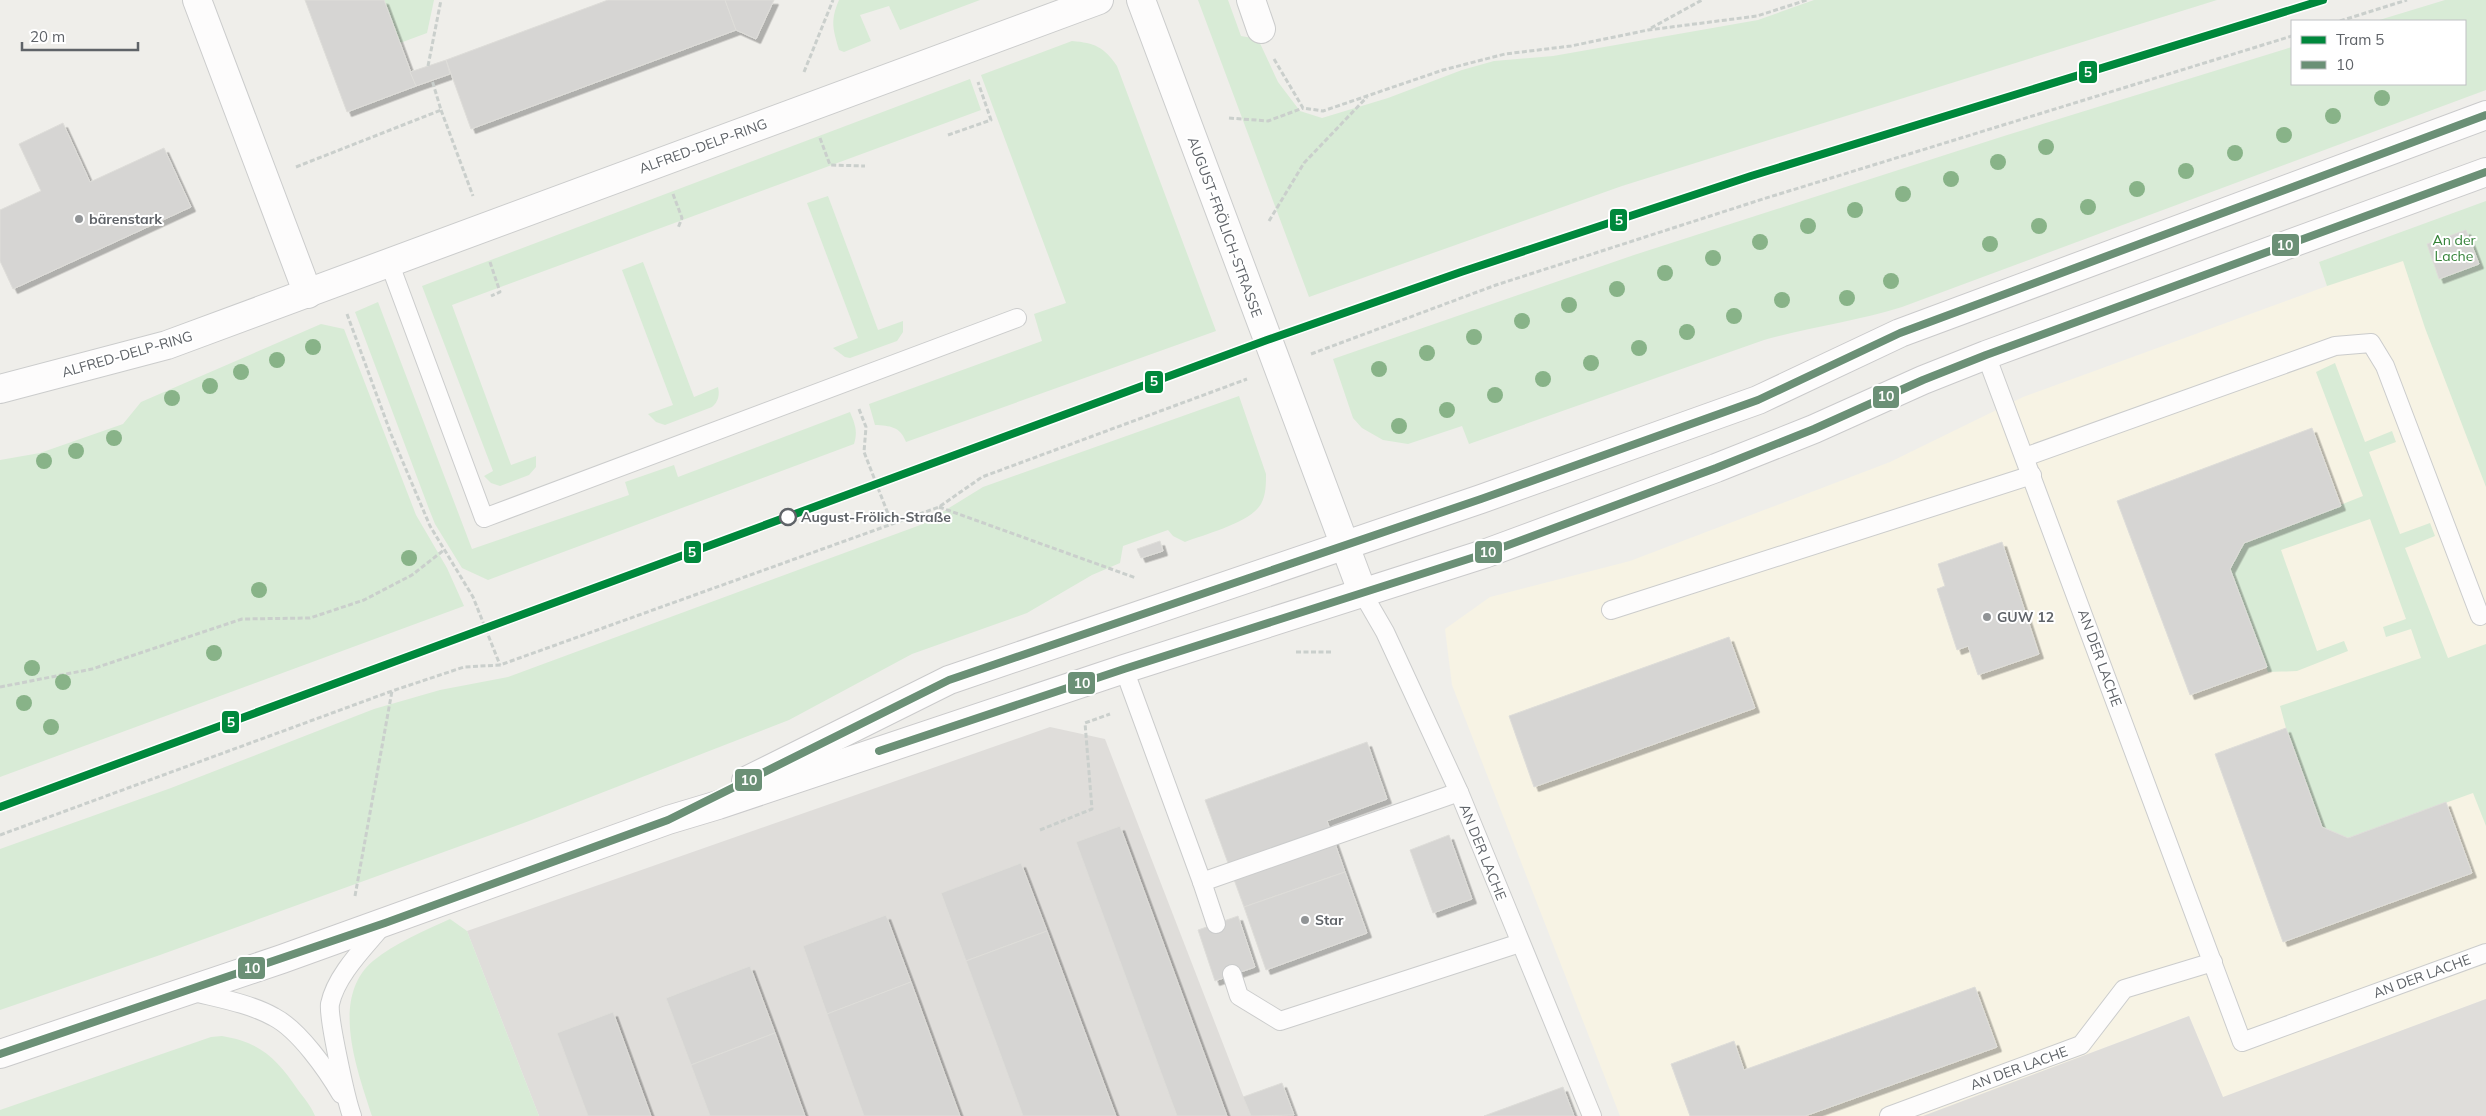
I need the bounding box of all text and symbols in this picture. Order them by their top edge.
scale bar [22,20,139,52]
legend [2291,20,2466,85]
text: 20 m [30,27,65,46]
text: Tram 5 [2336,30,2384,49]
text: 10 [2336,55,2354,74]
line badge: 5 [2078,60,2098,84]
text: 5 [2084,63,2092,81]
street label: ALFRED-DELP-RING [636,114,770,178]
street label: AUGUST-FRÖLICH-STRASSE [1184,134,1266,320]
line badge: 5 [1609,208,1628,232]
place label: bärenstark [89,210,162,228]
text: 5 [1615,211,1623,229]
marker: bärenstark [73,213,85,225]
park label: An der Lache [2432,231,2477,265]
line badge: 10 [2271,233,2300,257]
text: 10 [2277,236,2293,254]
street label: ALFRED-DELP-RING [60,327,194,381]
line badge: 5 [1144,370,1164,394]
text: 5 [1150,372,1158,390]
line badge: 10 [1872,385,1900,409]
text: 10 [1878,387,1894,405]
marker: August-Frölich-Straße [779,508,797,526]
place label: August-Frölich-Straße [801,508,951,526]
line badge: 5 [683,540,702,564]
line badge: 10 [1474,540,1503,564]
text: 5 [688,543,696,561]
text: 10 [1480,543,1496,561]
street label: AN DER LACHE [2074,607,2126,709]
place label: GUW 12 [1997,608,2054,626]
marker: GUW 12 [1981,611,1993,623]
line badge: 10 [1067,671,1096,695]
text: 10 [1074,674,1090,692]
line badge: 5 [221,710,240,734]
text: 5 [227,713,235,731]
line badge: 10 [734,768,763,792]
text: 10 [741,771,757,789]
street label: AN DER LACHE [1455,801,1511,903]
place label: Star [1315,911,1344,929]
marker: Star [1299,914,1311,926]
street label: AN DER LACHE [2371,950,2473,1002]
line badge: 10 [237,956,266,980]
text: 10 [244,959,260,977]
street label: AN DER LACHE [1968,1042,2070,1094]

